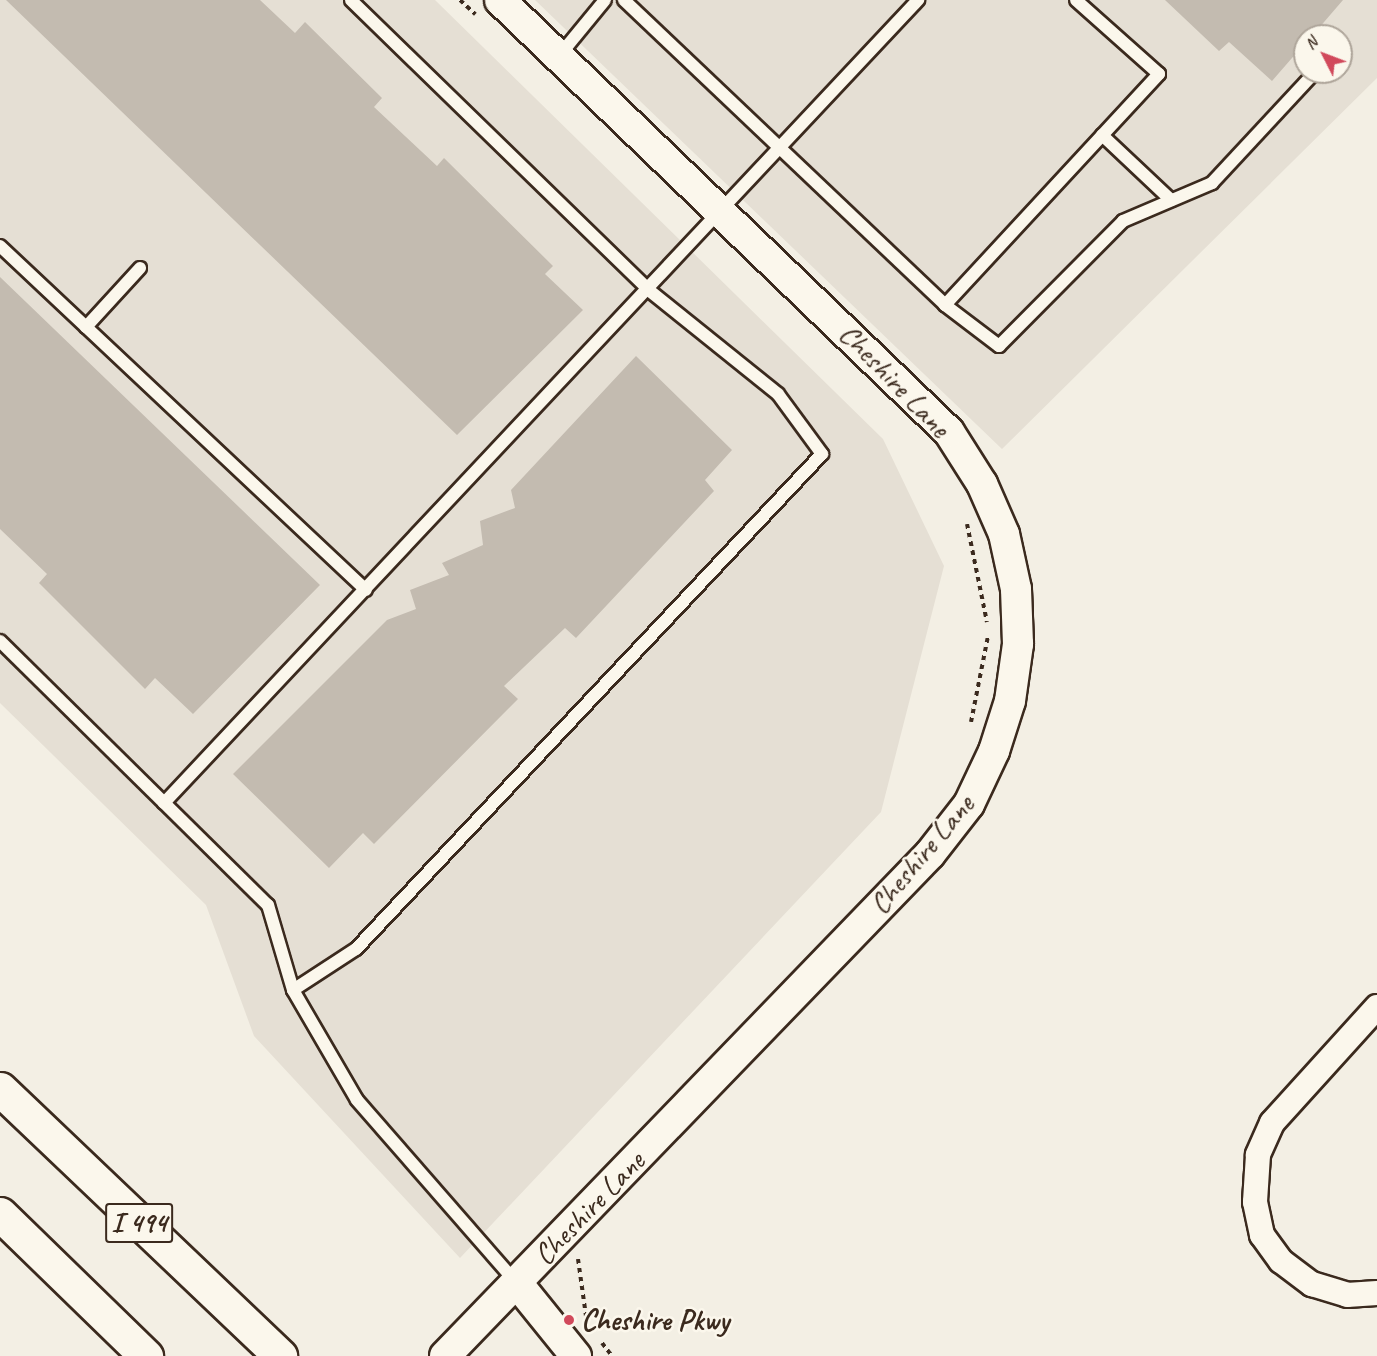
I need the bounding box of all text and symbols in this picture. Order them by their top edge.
north arrow [1293,24,1353,84]
text: N [1300,33,1322,54]
street label: Cheshire Lane [832,316,958,444]
street label: Cheshire Lane [861,787,981,921]
street label: Cheshire Lane [526,1144,652,1272]
road number: I 494 [104,1198,174,1248]
place label: Cheshire Pkwy [581,1302,729,1338]
marker: Cheshire Pkwy [562,1313,576,1327]

